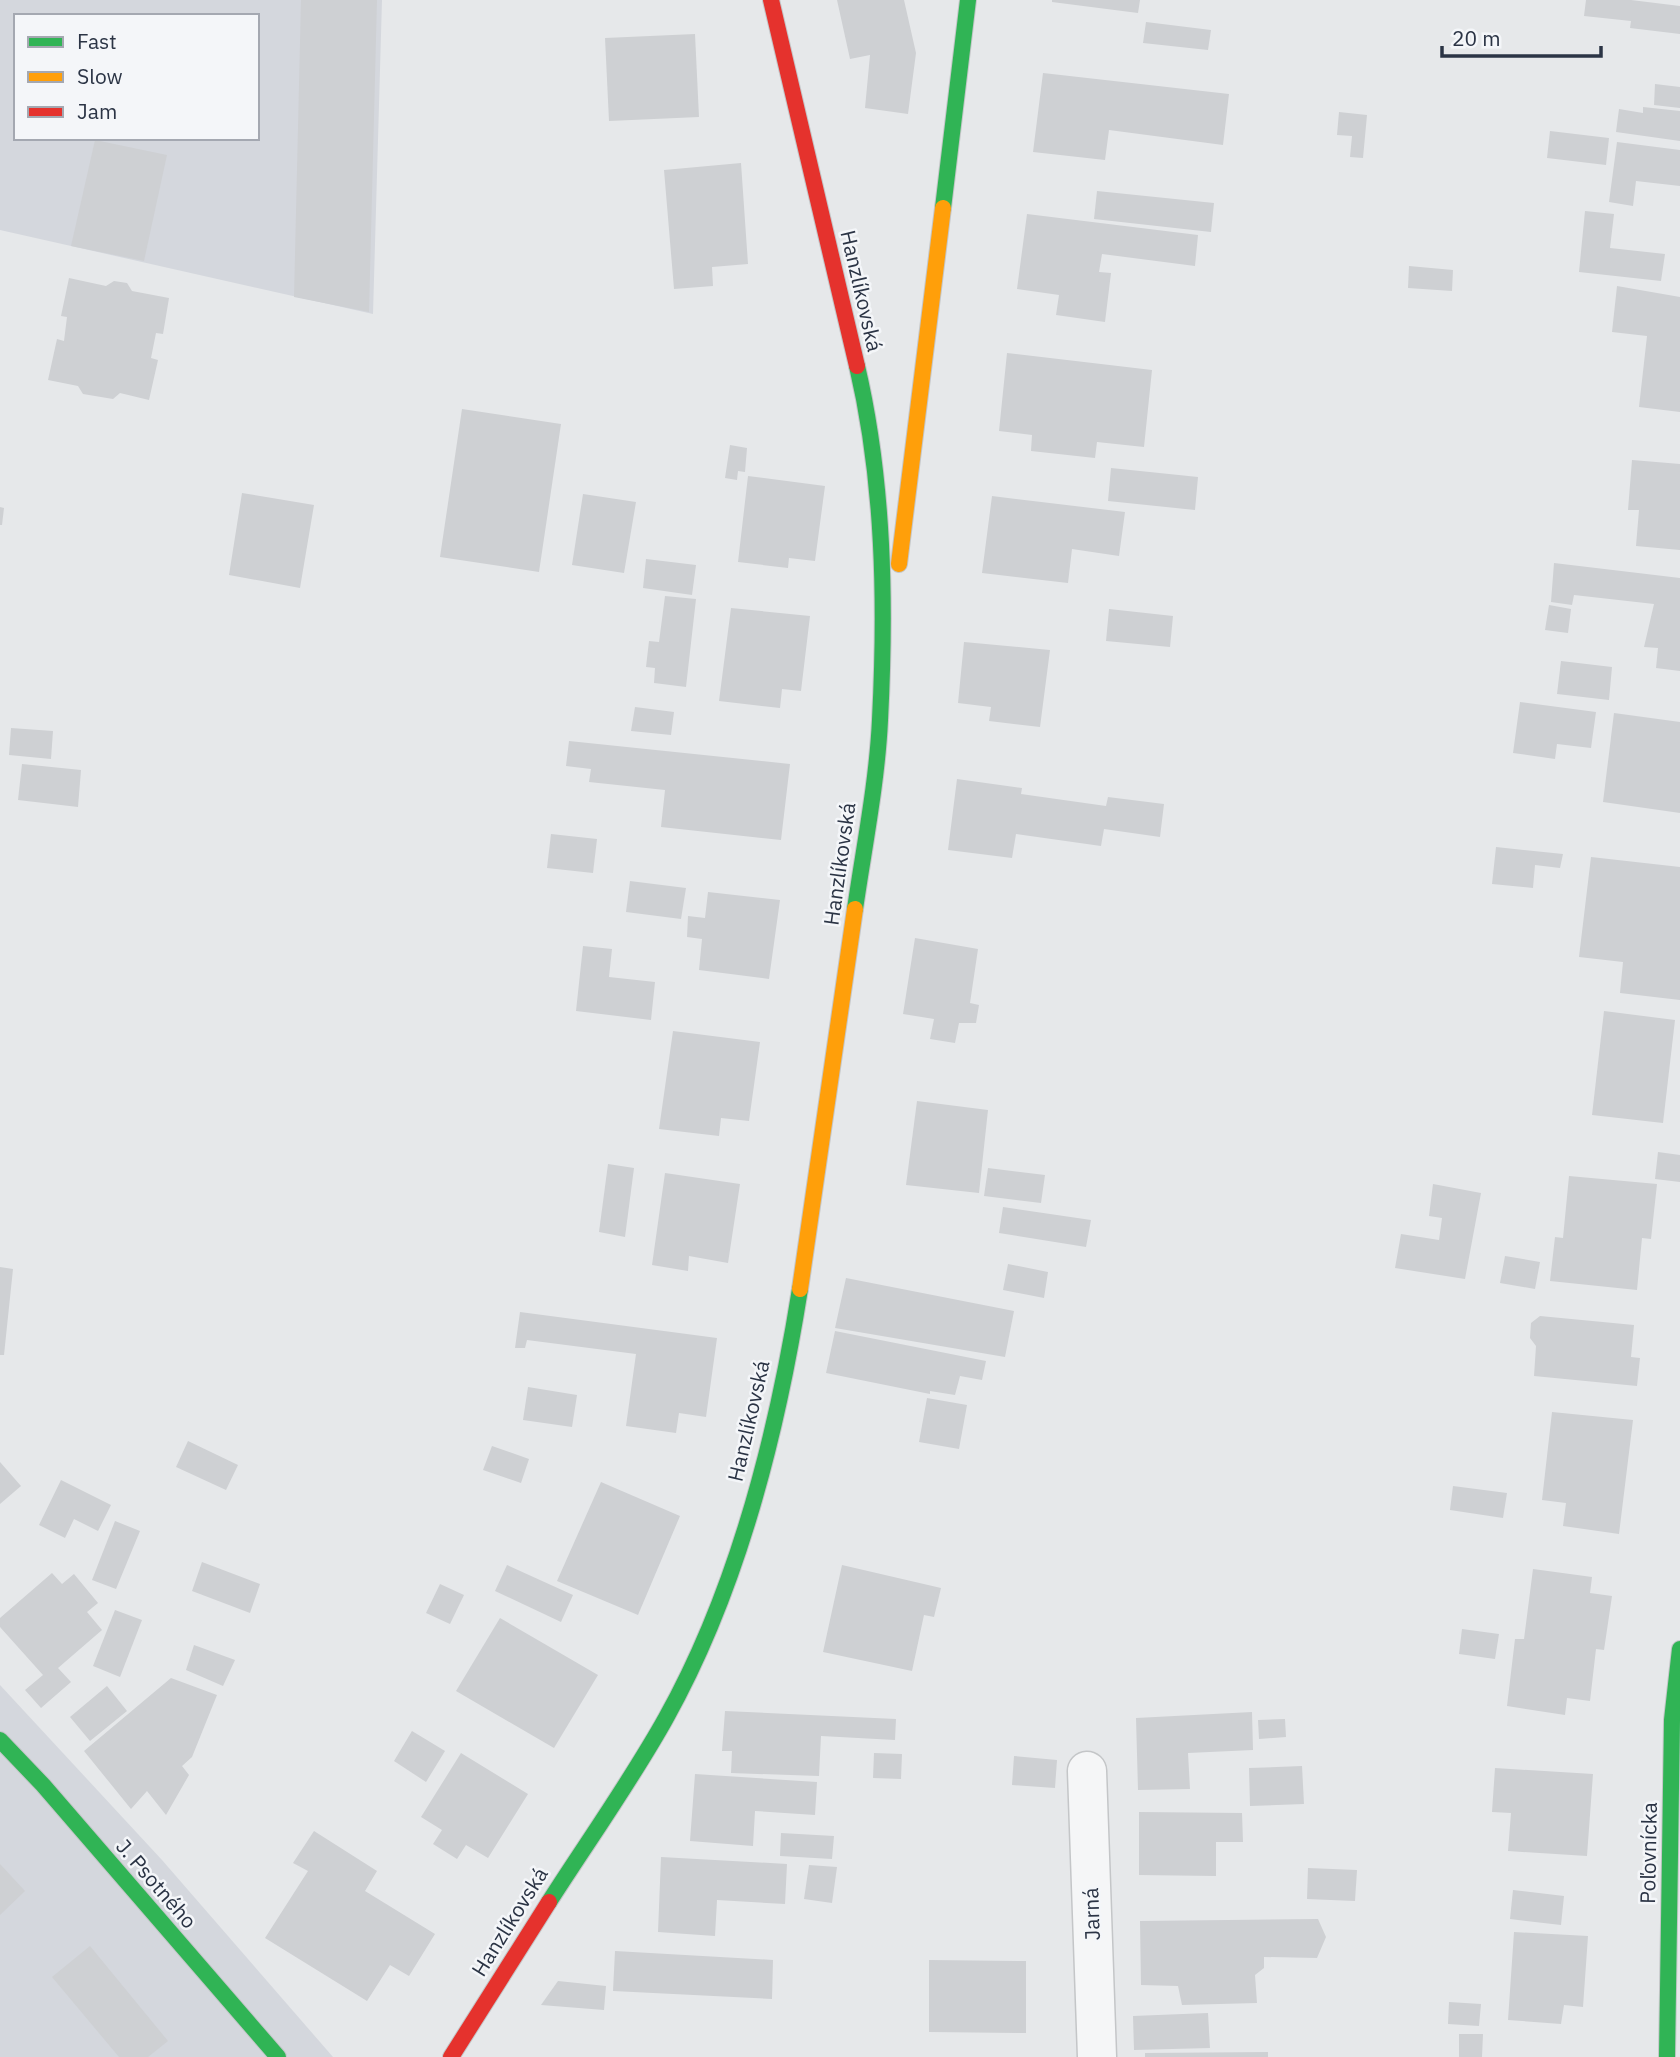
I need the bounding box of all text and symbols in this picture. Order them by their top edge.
legend [14,14,259,140]
scale bar [1442,14,1601,58]
text: 20 m [1452,24,1501,52]
text: Fast [77,27,117,55]
text: Slow [77,62,123,90]
text: Jam [77,97,117,125]
street label: Hanzlíkovská [834,227,890,354]
street label: Hanzlíkovská [817,801,861,927]
street label: Hanzlíkovská [720,1357,776,1484]
street label: Poľovnícka [1633,1802,1663,1904]
street label: J. Psotného [110,1833,203,1934]
street label: Hanzlíkovská [464,1862,554,1981]
street label: Jarná [1076,1887,1106,1941]

